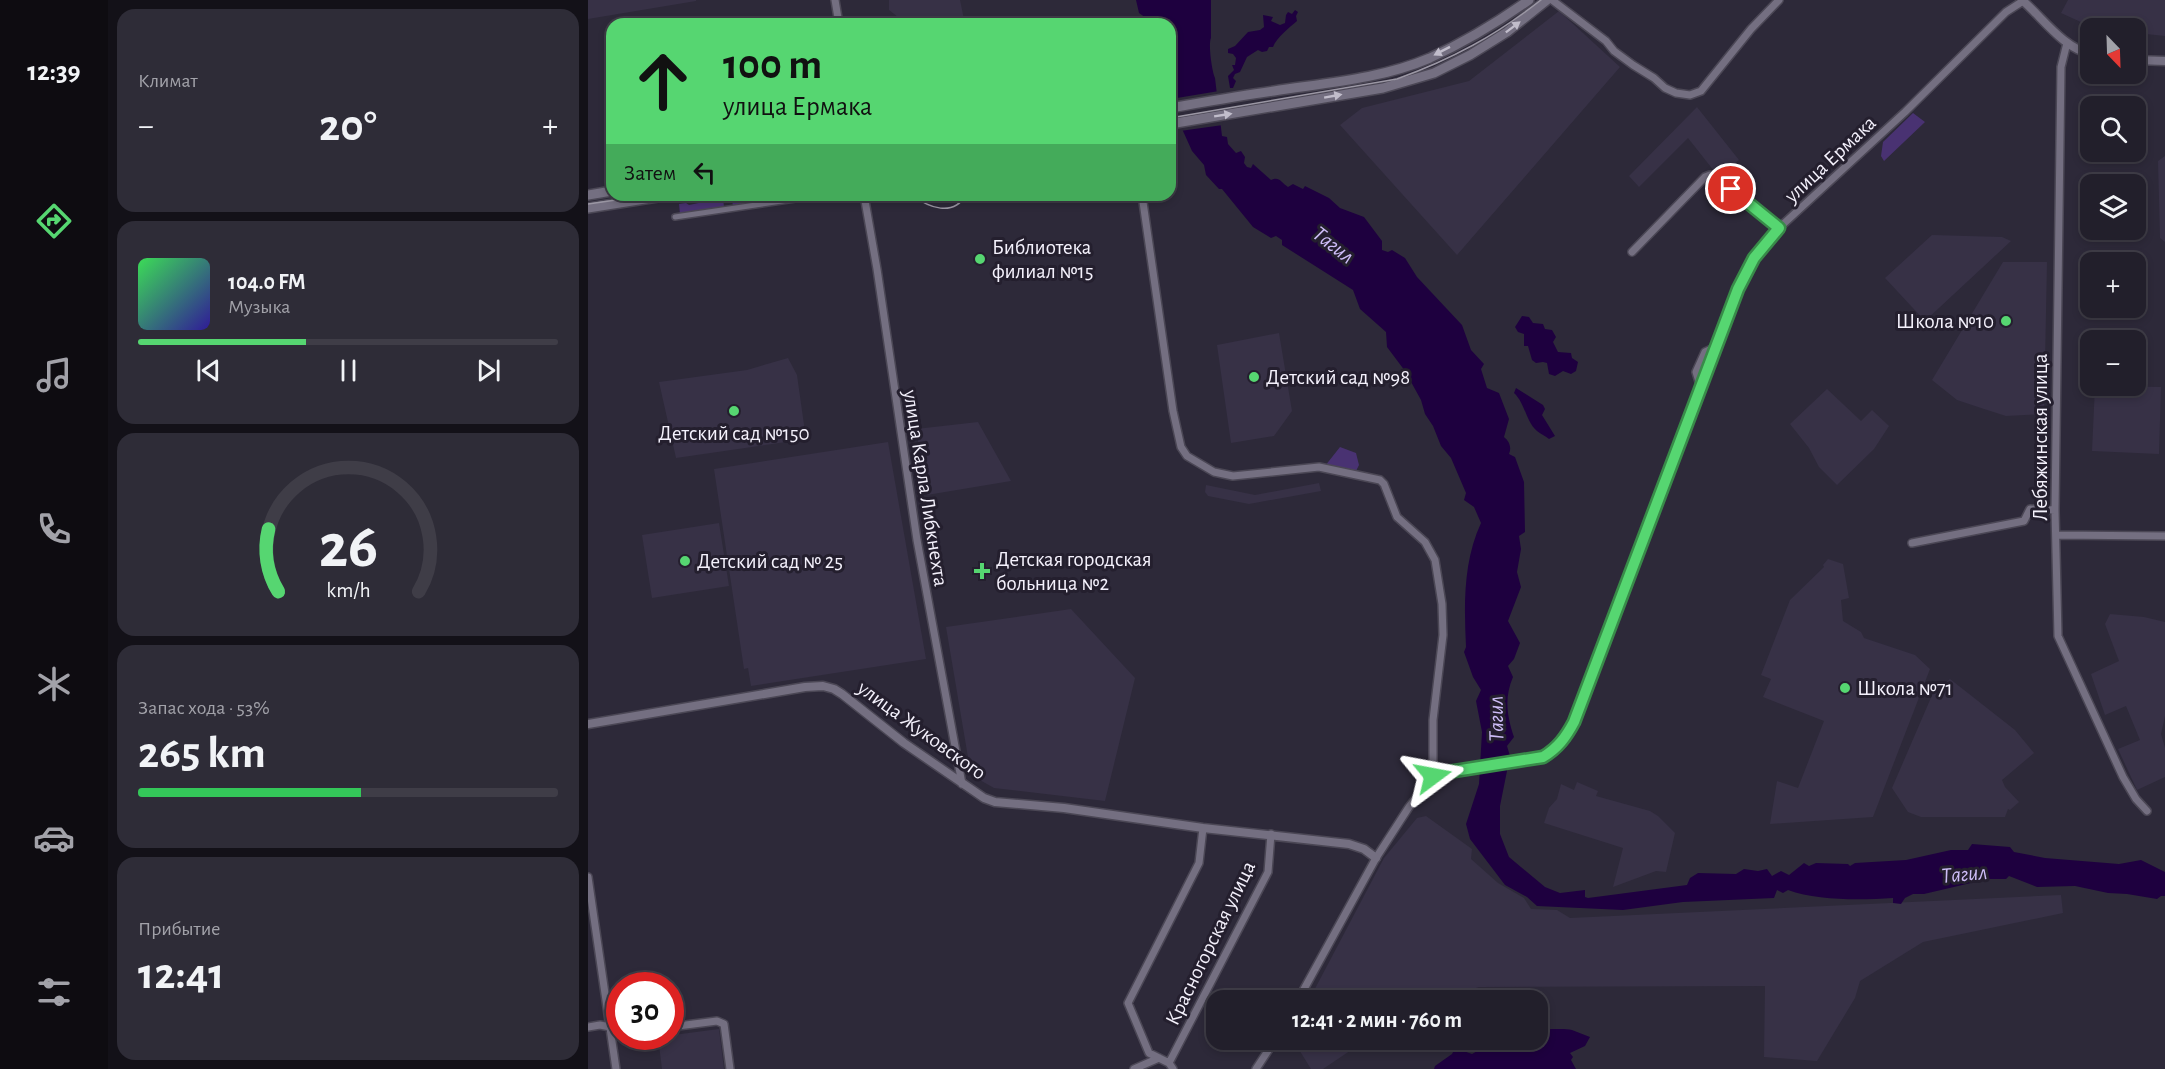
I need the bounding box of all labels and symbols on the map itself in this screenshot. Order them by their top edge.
north arrow [2080,18,2146,84]
one-way arrow [1505,22,1520,34]
one-way arrow [1434,47,1451,56]
one-way arrow [1324,92,1343,101]
one-way arrow [1213,111,1232,120]
street label: улица Ермака [1780,112,1880,207]
pin [1705,163,1756,214]
water label: Тагил [1308,222,1358,268]
place label: Библиотека филиал №15 [992,237,1094,282]
marker: Библиотека филиал №15 [973,252,987,266]
place label: Школа №10 [1896,311,1994,332]
marker: Школа №10 [1999,314,2013,328]
street label: Лебяжинская улица [2030,353,2051,521]
place label: Детский сад №98 [1266,367,1410,388]
marker: Детский сад №98 [1247,370,1261,384]
street label: улица Карла Либкнехта [899,387,951,588]
marker: Детский сад №150 [727,404,741,418]
place label: Детский сад №150 [658,423,810,444]
place label: Детская городская больница №2 [996,549,1152,594]
place label: Детский сад № 25 [697,551,843,572]
marker: Детский сад № 25 [678,554,692,568]
marker: Детская городская больница №2 [973,562,991,580]
street label: улица Жуковского [853,676,990,784]
place label: Школа №71 [1857,678,1953,699]
marker: Школа №71 [1838,681,1852,695]
water label: Тагил [1485,696,1507,742]
position arrow [1401,744,1465,808]
street label: Красногорская улица [1162,858,1259,1028]
water label: Тагил [1940,861,1988,887]
speed limit sign: 30 [606,972,684,1050]

